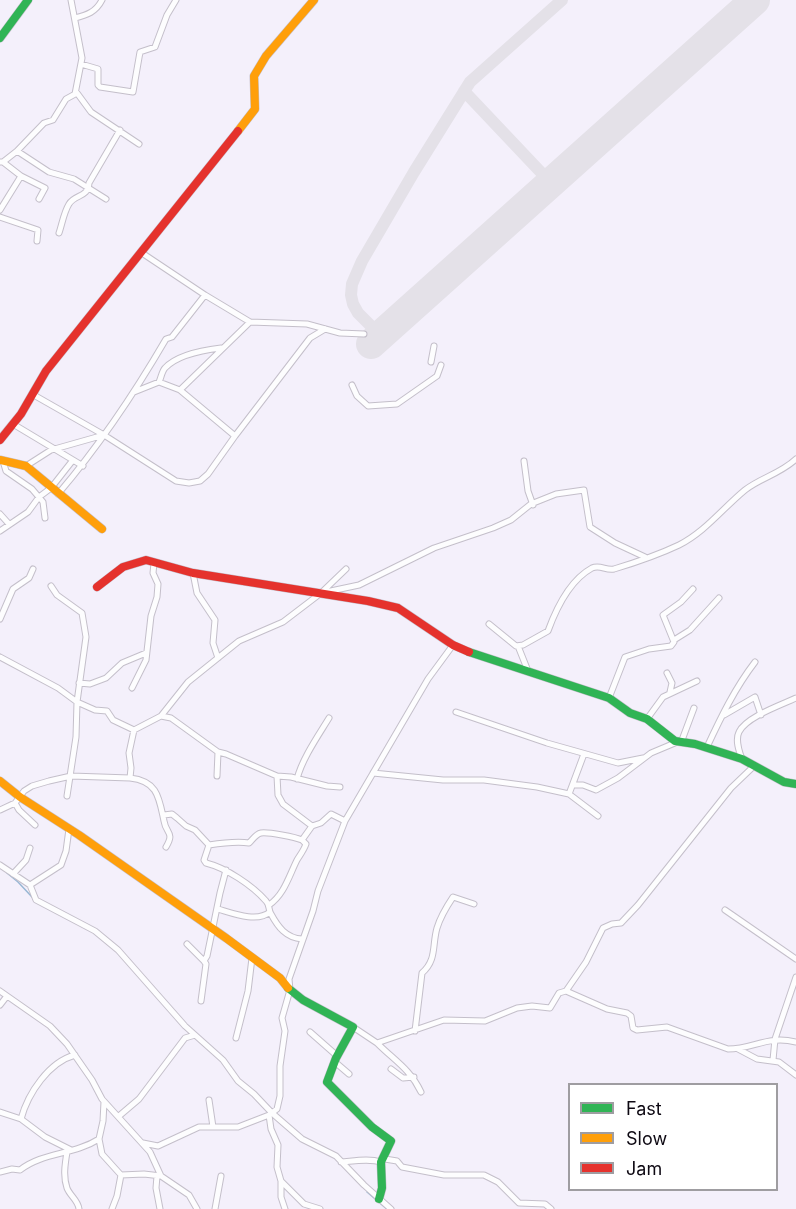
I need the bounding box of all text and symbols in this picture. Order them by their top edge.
legend [568,1083,778,1191]
text: Fast [626,1098,662,1119]
text: Slow [626,1128,667,1149]
text: Jam [626,1158,662,1179]

